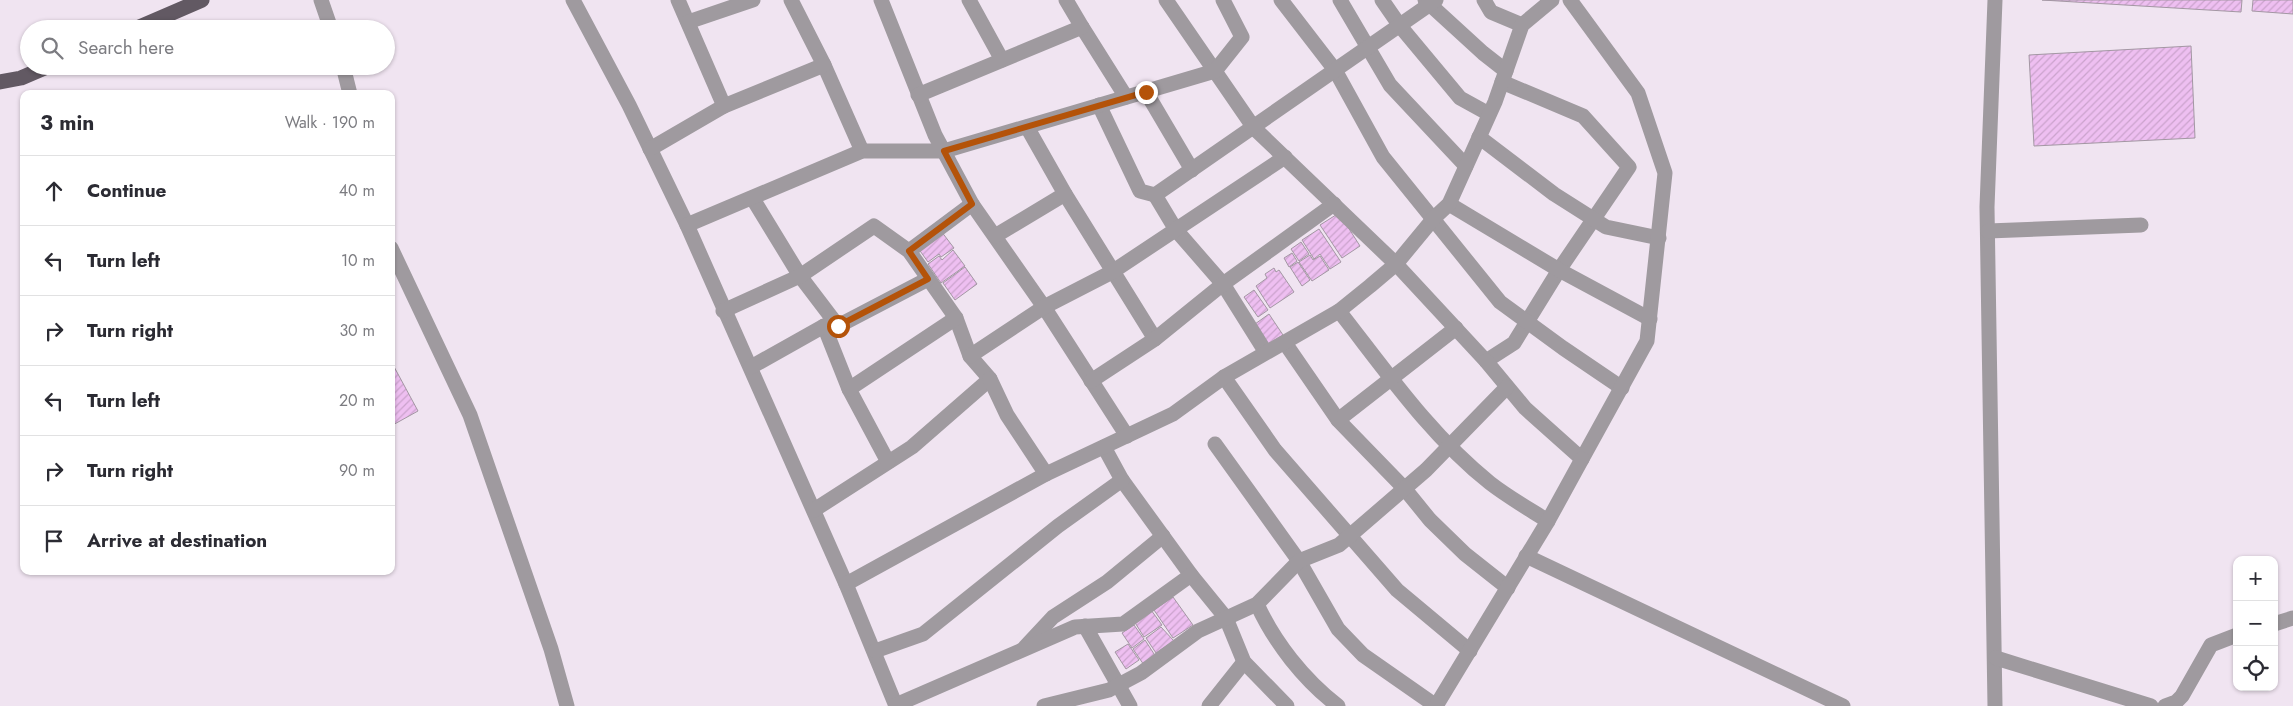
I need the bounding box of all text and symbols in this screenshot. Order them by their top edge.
search box [20,20,395,75]
icon: search [38,34,66,62]
text: Search here [78,34,174,61]
route end [1135,81,1158,104]
text: 3 min [40,108,94,138]
text: Walk · 190 m [285,111,375,134]
icon: ahead [40,177,68,205]
text: Continue [87,177,166,204]
text: 40 m [339,179,375,202]
icon: left [40,247,68,275]
text: Turn left [87,247,160,274]
text: 10 m [341,249,375,272]
route start [827,315,850,338]
icon: right [40,317,68,345]
text: Turn right [87,317,173,344]
text: 30 m [339,319,375,342]
icon: left [40,387,68,415]
text: Turn left [87,387,160,414]
text: 20 m [339,389,375,412]
icon: right [40,457,68,485]
text: Turn right [87,457,173,484]
text: 90 m [339,459,375,482]
icon: arrive [40,527,68,555]
text: Arrive at destination [87,527,267,554]
map controls [2233,556,2278,691]
button: + [2233,556,2278,601]
button: − [2233,601,2278,646]
button: locate [2233,646,2278,691]

